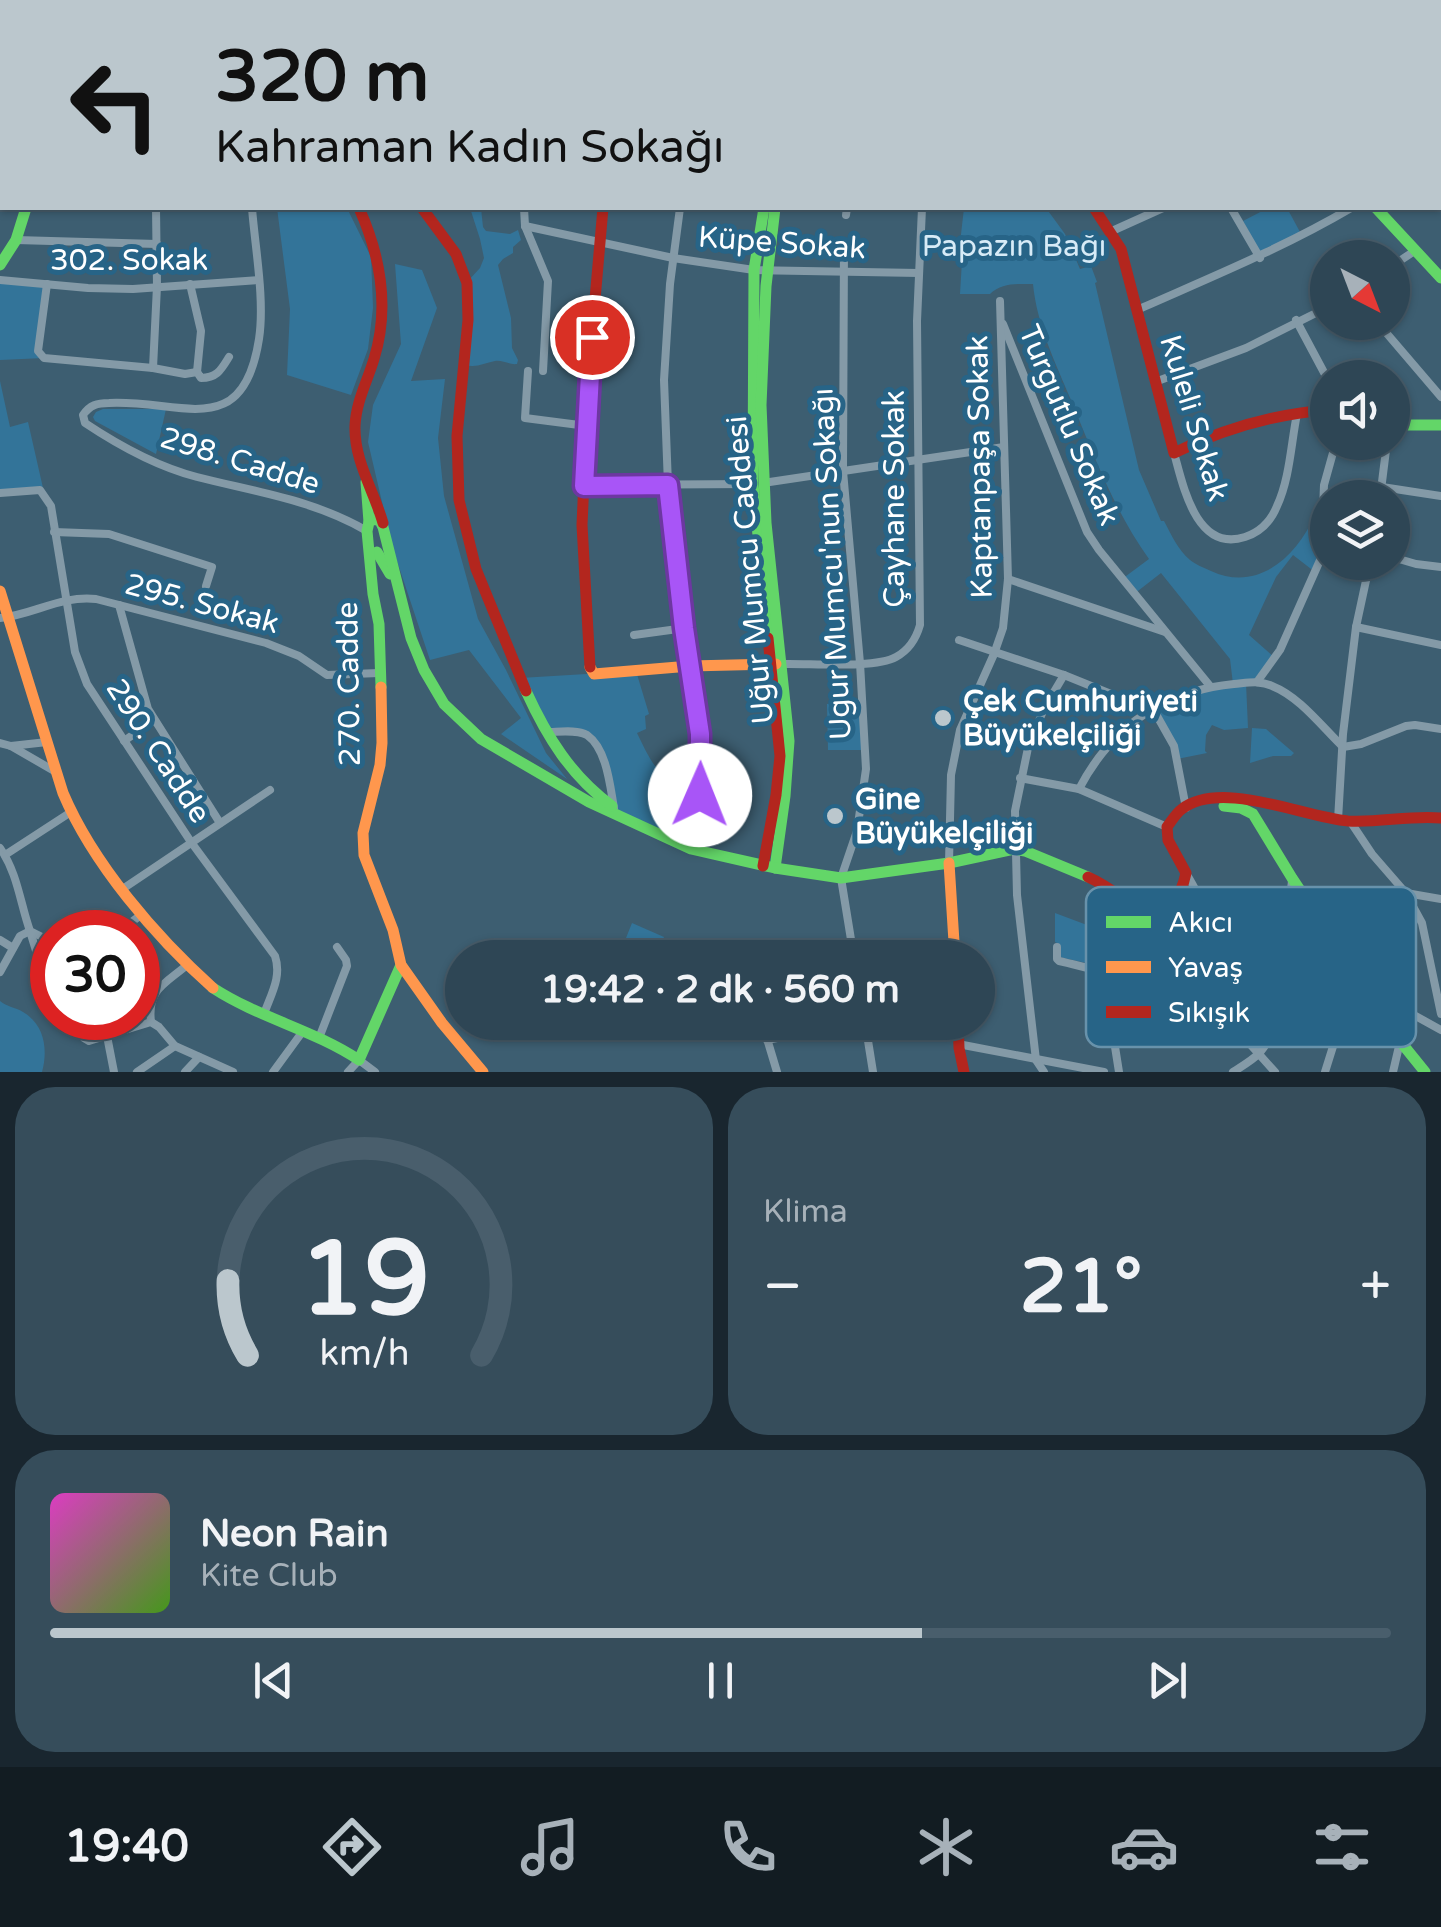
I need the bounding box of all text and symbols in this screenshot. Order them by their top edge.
text: 320 m [215,36,429,120]
icon: left [50,40,180,170]
text: Kahraman Kadın Sokağı [215,121,724,175]
street label: Küpe Sokak [697,219,867,267]
park label: Papazın Bağı [922,228,1106,265]
north arrow [1310,240,1410,340]
map controls [1310,240,1410,580]
street label: 302. Sokak [50,242,208,279]
pin [550,295,635,380]
icon: arrive [565,310,620,365]
street label: Turgutlu Sokak [1010,319,1128,531]
street label: Kuleli Sokak [1151,331,1237,505]
street label: Kaptanpaşa Sokak [959,335,1001,599]
button: sound [1310,360,1410,460]
street label: Ugur Mumcu'nun Sokağı [804,387,860,741]
street label: Çayhane Sokak [876,390,913,608]
street label: Uğur Mumcu Caddesi [718,414,782,726]
street label: 298. Cadde [156,419,324,503]
button: layers [1310,480,1410,580]
street label: 295. Sokak [121,566,283,642]
street label: 270. Cadde [329,601,369,767]
street label: 290. Cadde [98,672,218,830]
place label: Çek Cumhuriyeti Büyükelçiliği [963,683,1198,754]
marker: Çek Cumhuriyeti Büyükelçiliği [932,707,954,729]
position arrow [648,743,752,847]
place label: Gine Büyükelçiliği [855,781,1034,852]
marker: Gine Büyükelçiliği [824,805,846,827]
legend [1086,887,1416,1047]
text: Akıcı [1168,906,1233,940]
speed limit sign: 30 [30,910,160,1040]
text: Yavaş [1168,951,1243,985]
text: 19:42 · 2 dk · 560 m [540,967,900,1013]
text: Sıkışık [1168,996,1250,1030]
text: Klima [763,1193,848,1231]
text: 19 [299,1218,429,1343]
text: 21° [1020,1242,1142,1332]
text: − [763,1254,802,1320]
text: + [1360,1254,1391,1320]
text: km/h [319,1332,409,1375]
text: Neon Rain [200,1511,389,1557]
text: Kite Club [200,1557,338,1595]
icon: previous [246,1653,301,1708]
icon: pause [693,1653,748,1708]
icon: next [1140,1653,1195,1708]
icon: directions [317,1812,387,1882]
icon: music [515,1812,585,1882]
icon: phone [713,1812,783,1882]
icon: climate [911,1812,981,1882]
icon: car [1109,1812,1179,1882]
icon: filters [1307,1812,1377,1882]
text: 19:40 [64,1820,189,1874]

